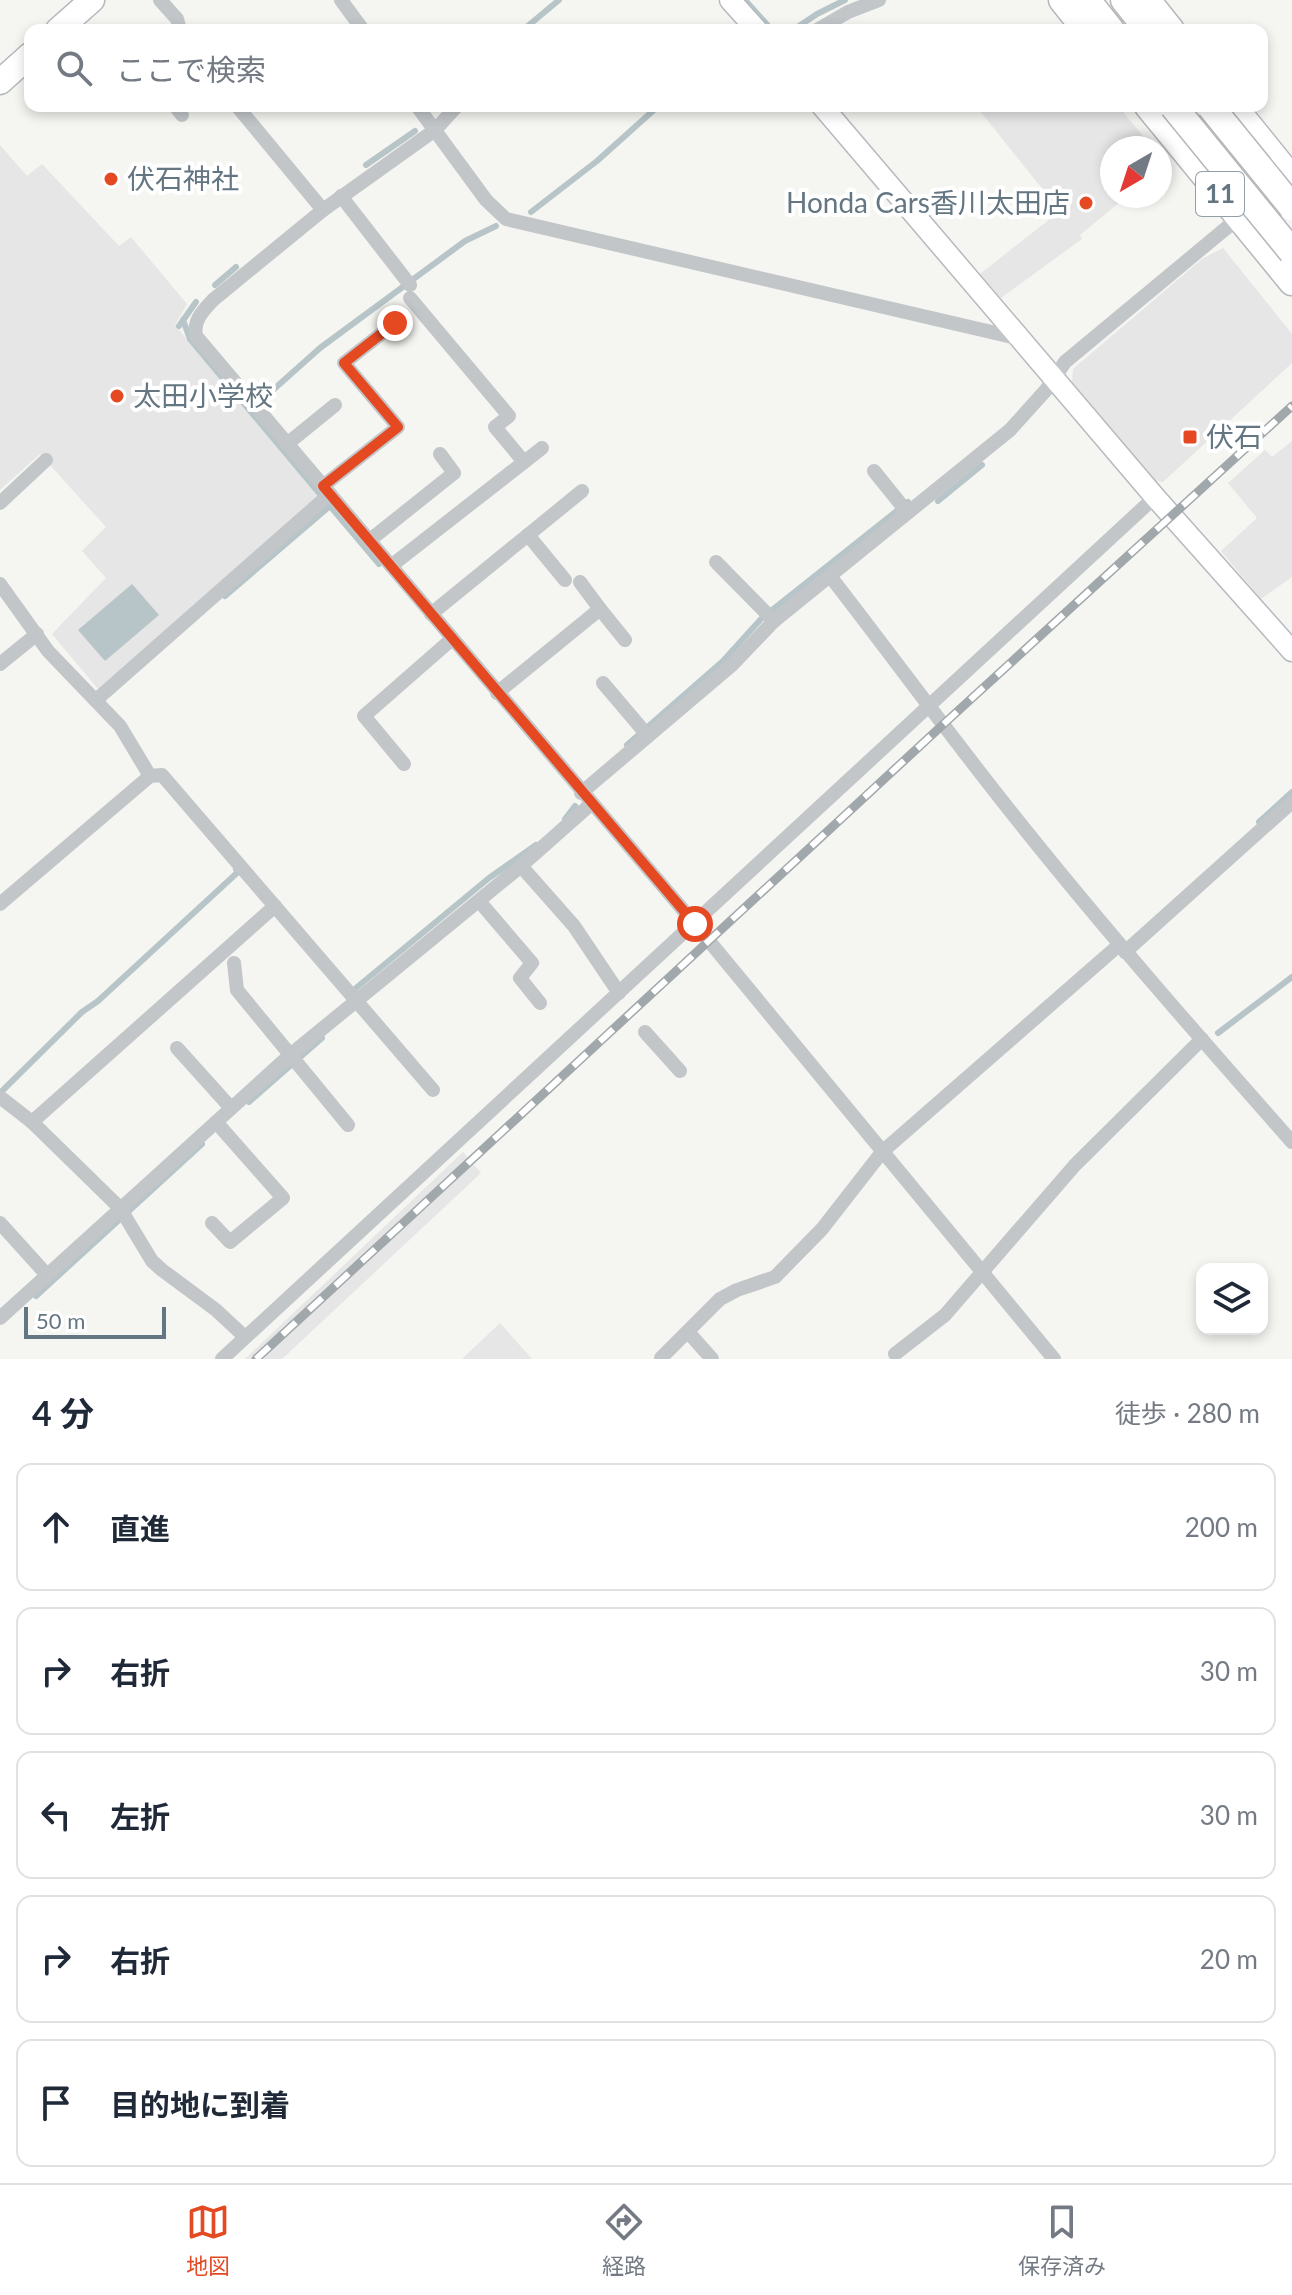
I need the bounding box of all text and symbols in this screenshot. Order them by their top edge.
search box [24,24,1268,112]
icon: search [52,46,96,90]
text: ここで検索 [116,51,266,87]
north arrow [1100,136,1172,208]
place label: 伏石神社 [127,161,239,195]
marker: 伏石神社 [102,170,120,188]
road number: 11 [1196,172,1244,216]
place label: Honda Cars香川太田店 [786,185,1070,219]
marker: Honda Cars香川太田店 [1077,194,1095,212]
route end [377,305,413,341]
place label: 太田小学校 [133,378,273,412]
marker: 太田小学校 [108,387,126,405]
place label: 伏石 [1206,419,1262,453]
marker: 伏石 [1181,428,1199,446]
route start [677,906,713,942]
map controls [1196,1263,1268,1335]
button: layers [1196,1263,1268,1335]
scale bar [24,1303,166,1339]
text: 50 m [36,1307,85,1334]
text: 4 分 [32,1392,94,1433]
text: 徒歩 · 280 m [1115,1397,1260,1429]
icon: ahead [34,1505,78,1549]
text: 直進 [110,1510,170,1546]
text: 200 m [1185,1511,1258,1543]
icon: right [34,1649,78,1693]
text: 右折 [110,1654,170,1690]
text: 30 m [1200,1655,1258,1687]
icon: left [34,1793,78,1837]
text: 左折 [110,1798,170,1834]
text: 30 m [1200,1799,1258,1831]
icon: right [34,1937,78,1981]
text: 右折 [110,1942,170,1978]
text: 20 m [1200,1943,1258,1975]
icon: arrive [34,2081,78,2125]
text: 目的地に到着 [110,2086,290,2122]
tab: 地図 [186,2200,230,2280]
tab: 経路 [602,2200,646,2280]
tab: 保存済み [1018,2200,1106,2280]

